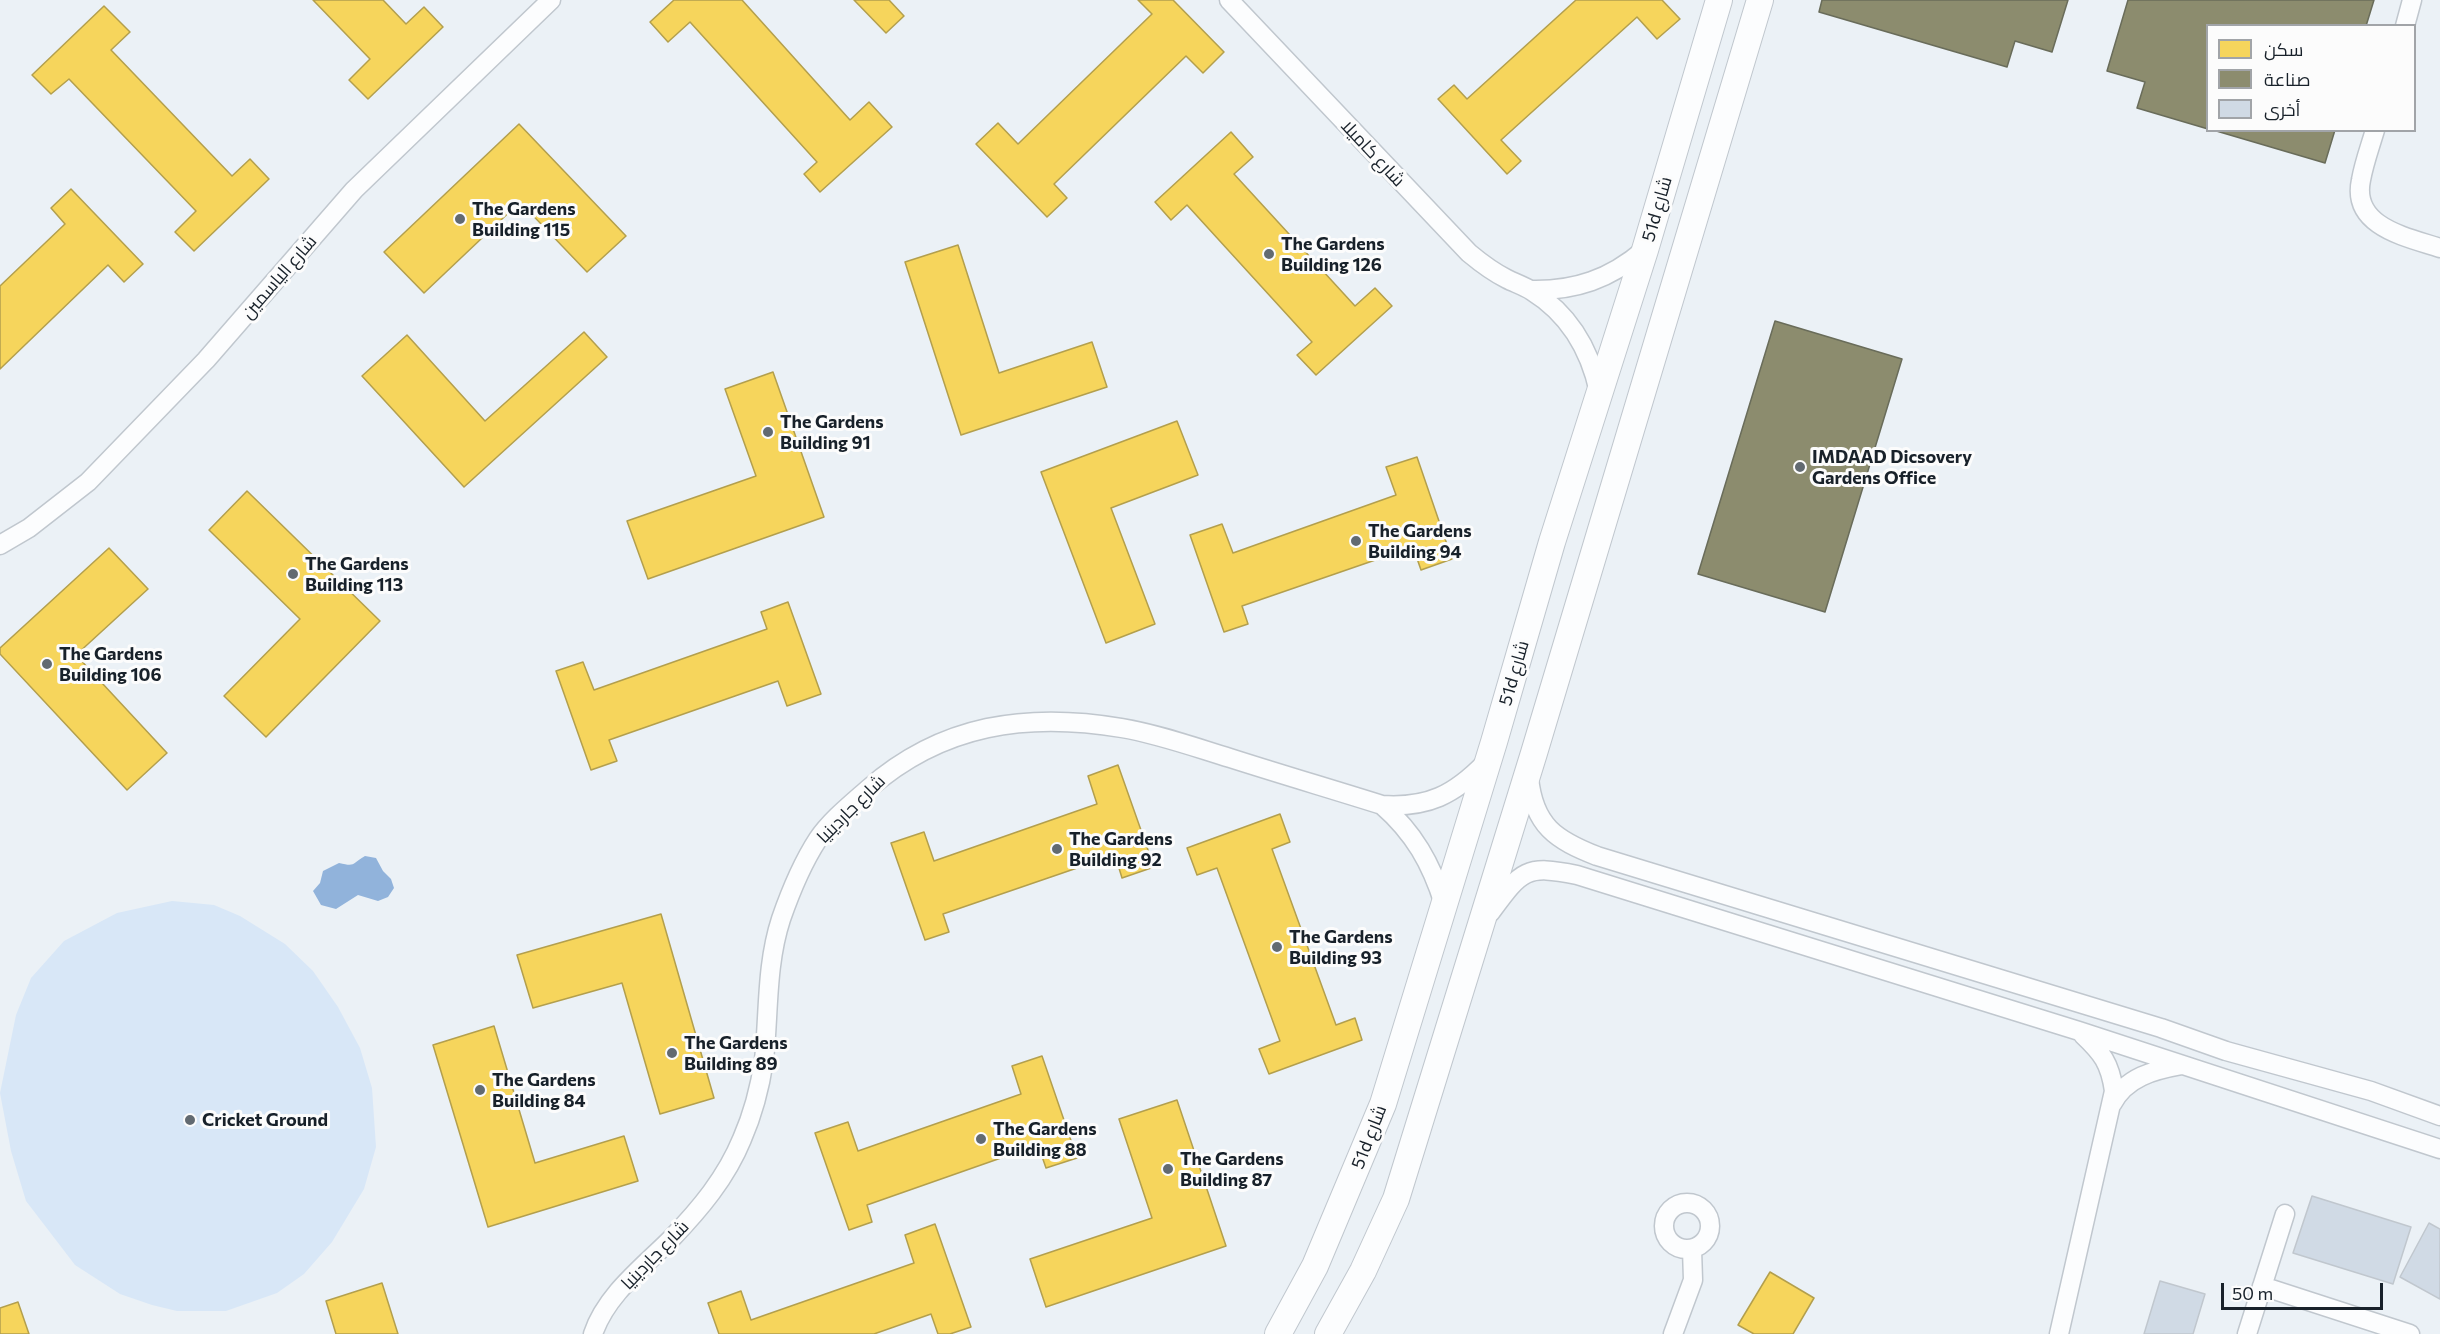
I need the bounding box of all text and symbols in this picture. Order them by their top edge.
legend [2206,24,2416,132]
text: سكن [2264,38,2303,60]
text: صناعة [2264,68,2310,90]
text: أخرى [2264,98,2300,120]
street label: شارع كاميلا [1337,115,1409,191]
street label: 51d شارع [1637,174,1677,244]
place label: The Gardens Building 115 [472,198,576,240]
marker: The Gardens Building 115 [453,212,467,226]
street label: شارع الياسمين [237,231,321,323]
place label: The Gardens Building 126 [1281,233,1385,276]
marker: The Gardens Building 126 [1262,247,1276,261]
place label: The Gardens Building 91 [780,411,884,454]
marker: The Gardens Building 91 [761,425,775,439]
place label: IMDAAD Dicsovery Gardens Office [1812,446,1972,488]
marker: IMDAAD Dicsovery Gardens Office [1793,460,1807,474]
place label: The Gardens Building 94 [1368,520,1472,562]
marker: The Gardens Building 94 [1349,534,1363,548]
place label: The Gardens Building 113 [305,553,409,596]
marker: The Gardens Building 113 [286,567,300,581]
street label: 51d شارع [1494,638,1534,708]
place label: The Gardens Building 106 [59,643,163,686]
marker: The Gardens Building 106 [40,657,54,671]
street label: شارع جاردينيا [812,770,890,848]
place label: The Gardens Building 92 [1069,828,1173,870]
marker: The Gardens Building 92 [1050,842,1064,856]
place label: The Gardens Building 93 [1289,926,1393,968]
marker: The Gardens Building 93 [1270,940,1284,954]
place label: The Gardens Building 89 [684,1032,788,1074]
marker: The Gardens Building 89 [665,1046,679,1060]
place label: The Gardens Building 84 [492,1069,596,1112]
marker: The Gardens Building 84 [473,1083,487,1097]
street label: 51d شارع [1347,1102,1391,1172]
place label: Cricket Ground [202,1109,328,1131]
marker: Cricket Ground [183,1113,197,1127]
place label: The Gardens Building 88 [993,1118,1097,1160]
marker: The Gardens Building 88 [974,1132,988,1146]
place label: The Gardens Building 87 [1180,1148,1284,1190]
marker: The Gardens Building 87 [1161,1162,1175,1176]
street label: شارع جاردينيا [617,1216,693,1294]
scale bar [2224,1271,2386,1309]
text: 50 m [2232,1282,2273,1304]

